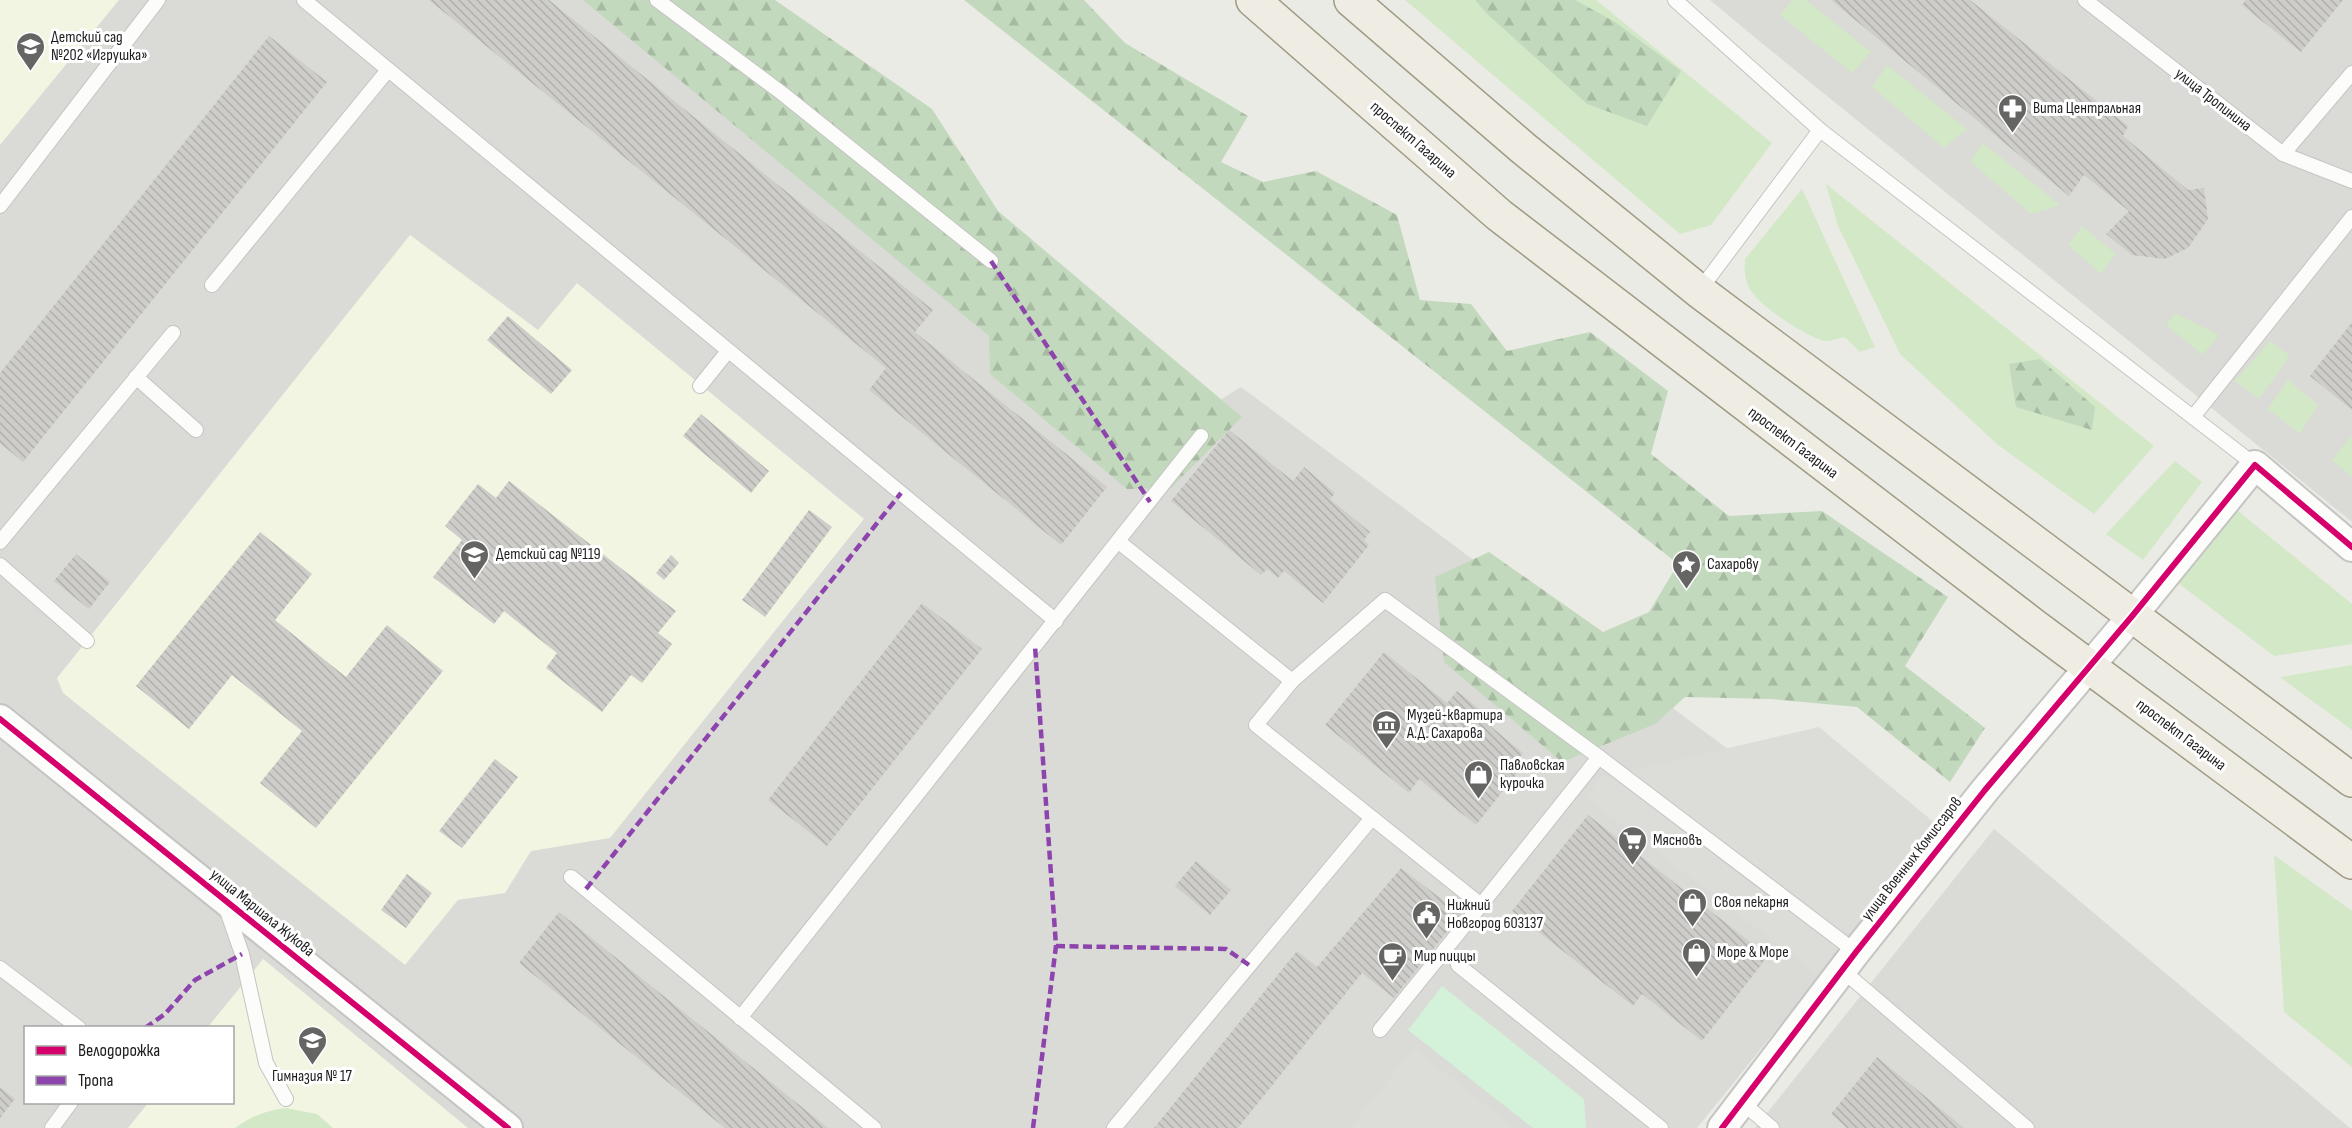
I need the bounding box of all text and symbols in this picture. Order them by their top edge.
place label: Детский сад №202 «Игрушка» [51,28,147,65]
school or university icon: Детский сад №202 «Игрушка» [14,30,46,72]
street label: улица Тропинина [2171,64,2255,136]
pharmacy icon: Вита Центральная [1996,92,2028,134]
street label: проспект Гагарина [1366,98,1460,182]
place label: Вита Центральная [2033,99,2141,118]
street label: проспект Гагарина [1744,403,1842,483]
school or university icon: Детский сад №119 [459,538,491,580]
place label: Детский сад №119 [496,545,601,564]
place icon: Сахарову [1670,548,1702,590]
place label: Сахарову [1707,555,1759,574]
street label: проспект Гагарина [2132,695,2230,775]
place label: Музей-квартира А.Д. Сахарова [1406,706,1503,743]
museum icon: Музей-квартира А.Д. Сахарова [1370,708,1402,750]
place label: Павловская курочка [1500,756,1565,793]
shop icon: Павловская курочка [1463,758,1495,800]
street label: улица Военных Комиссаров [1858,793,1966,925]
supermarket icon: Мясновъ [1616,824,1648,866]
place label: Мясновъ [1653,831,1702,850]
street label: улица Маршала Жукова [206,865,318,961]
shop icon: Своя пекарня [1677,886,1709,928]
place label: Своя пекарня [1714,893,1789,912]
place label: Нижний Новгород 603137 [1447,896,1544,933]
public building icon: Нижний Новгород 603137 [1410,898,1442,940]
shop icon: Море & Море [1680,936,1712,978]
cafe icon: Мир пиццы [1377,940,1409,982]
place label: Море & Море [1717,943,1789,962]
place label: Мир пиццы [1414,947,1476,966]
school or university icon: Гимназия № 17 [296,1024,328,1066]
legend [24,1026,234,1104]
text: Велодорожка [78,1040,160,1061]
place label: Гимназия № 17 [272,1067,352,1086]
text: Тропа [78,1070,114,1091]

